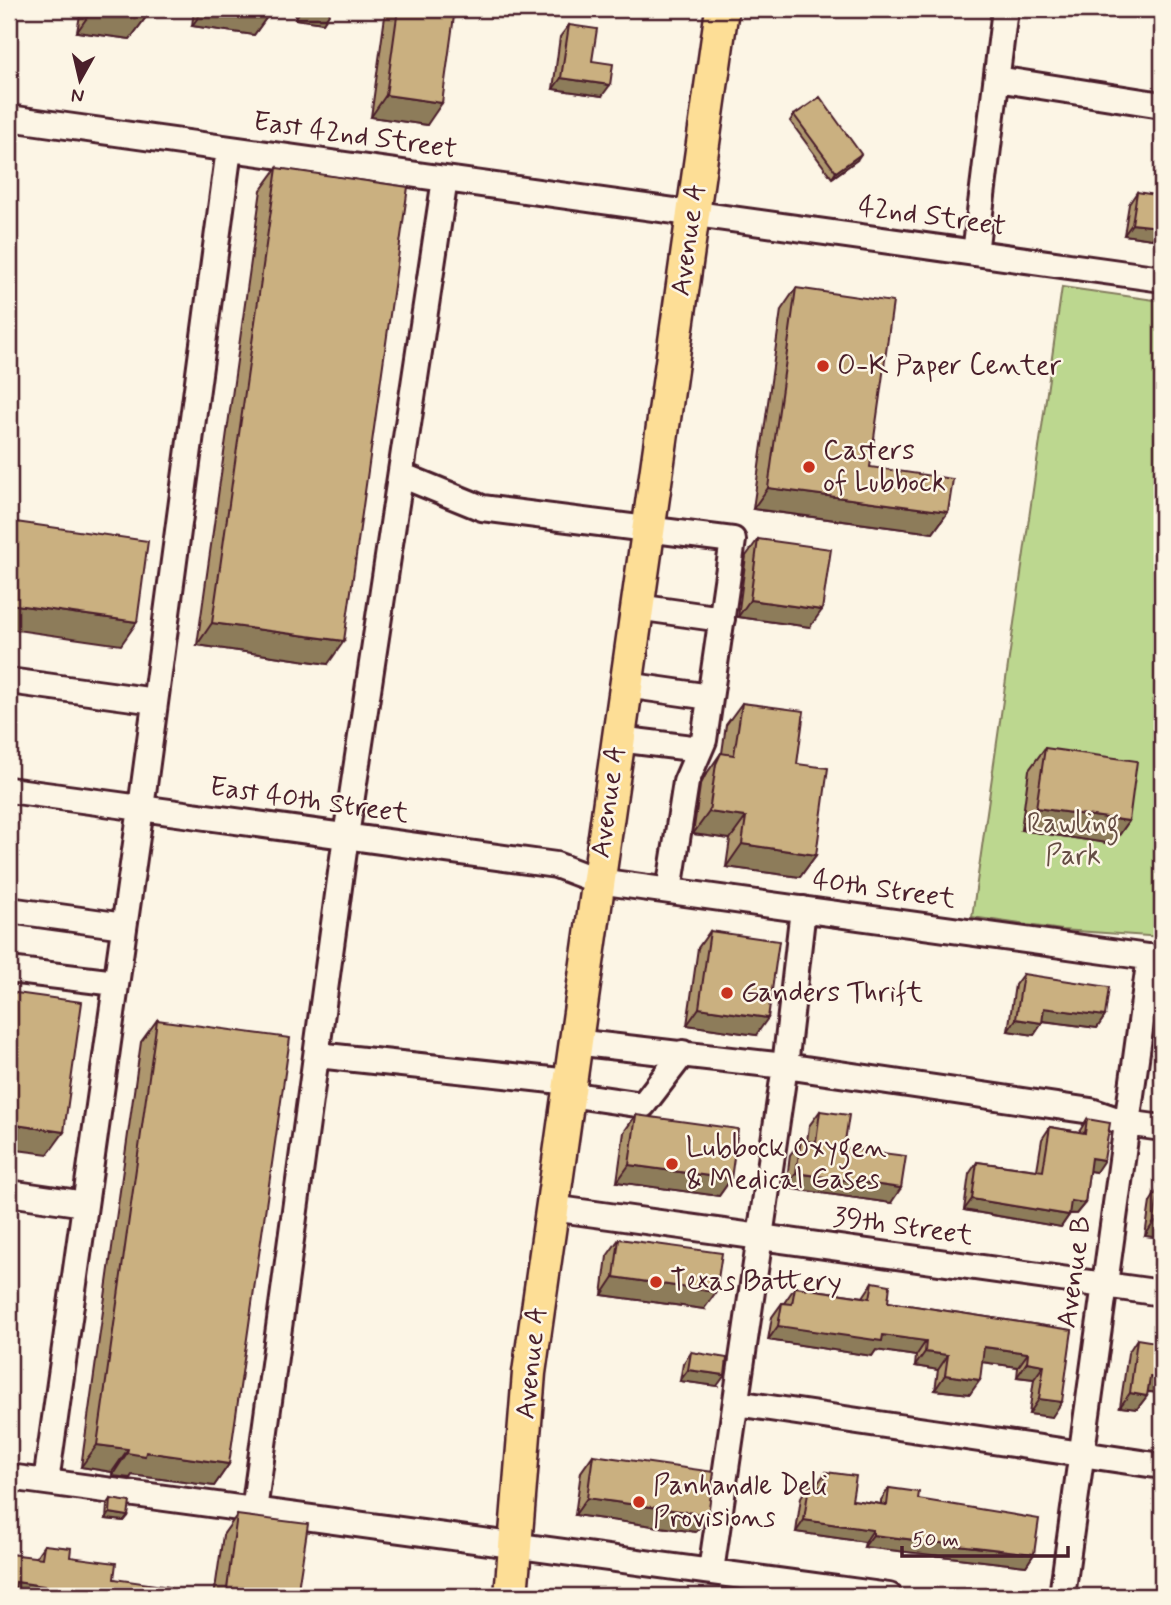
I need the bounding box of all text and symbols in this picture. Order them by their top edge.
north arrow [46,46,116,116]
text: N [70,82,86,109]
street label: East 42nd Street [251,103,459,169]
street label: Avenue A [663,181,715,299]
street label: 42nd Street [856,188,1008,246]
place label: O-K Paper Center [837,348,1062,385]
marker: O-K Paper Center [815,358,831,374]
place label: Casters of Lubbock [823,433,946,502]
marker: Casters of Lubbock [801,459,817,475]
street label: Avenue A [583,743,635,861]
street label: East 40th Street [207,769,411,833]
park label: Rawling Park [1027,806,1119,875]
street label: 40th Street [810,862,958,918]
place label: Ganders Thrift [741,975,924,1012]
marker: Ganders Thrift [719,985,735,1001]
place label: Lubbock Oxygen & Medical Gases [686,1130,887,1199]
marker: Lubbock Oxygen & Medical Gases [664,1156,680,1172]
street label: 39th Street [831,1199,976,1255]
street label: Avenue B [1049,1213,1101,1331]
place label: Texas Battery [670,1264,842,1301]
marker: Texas Battery [648,1274,664,1290]
street label: Avenue A [508,1305,556,1421]
place label: Panhandle Deli Provisions [653,1468,828,1537]
marker: Panhandle Deli Provisions [631,1494,647,1510]
scale bar [902,1514,1068,1558]
text: 50 m [912,1526,959,1554]

